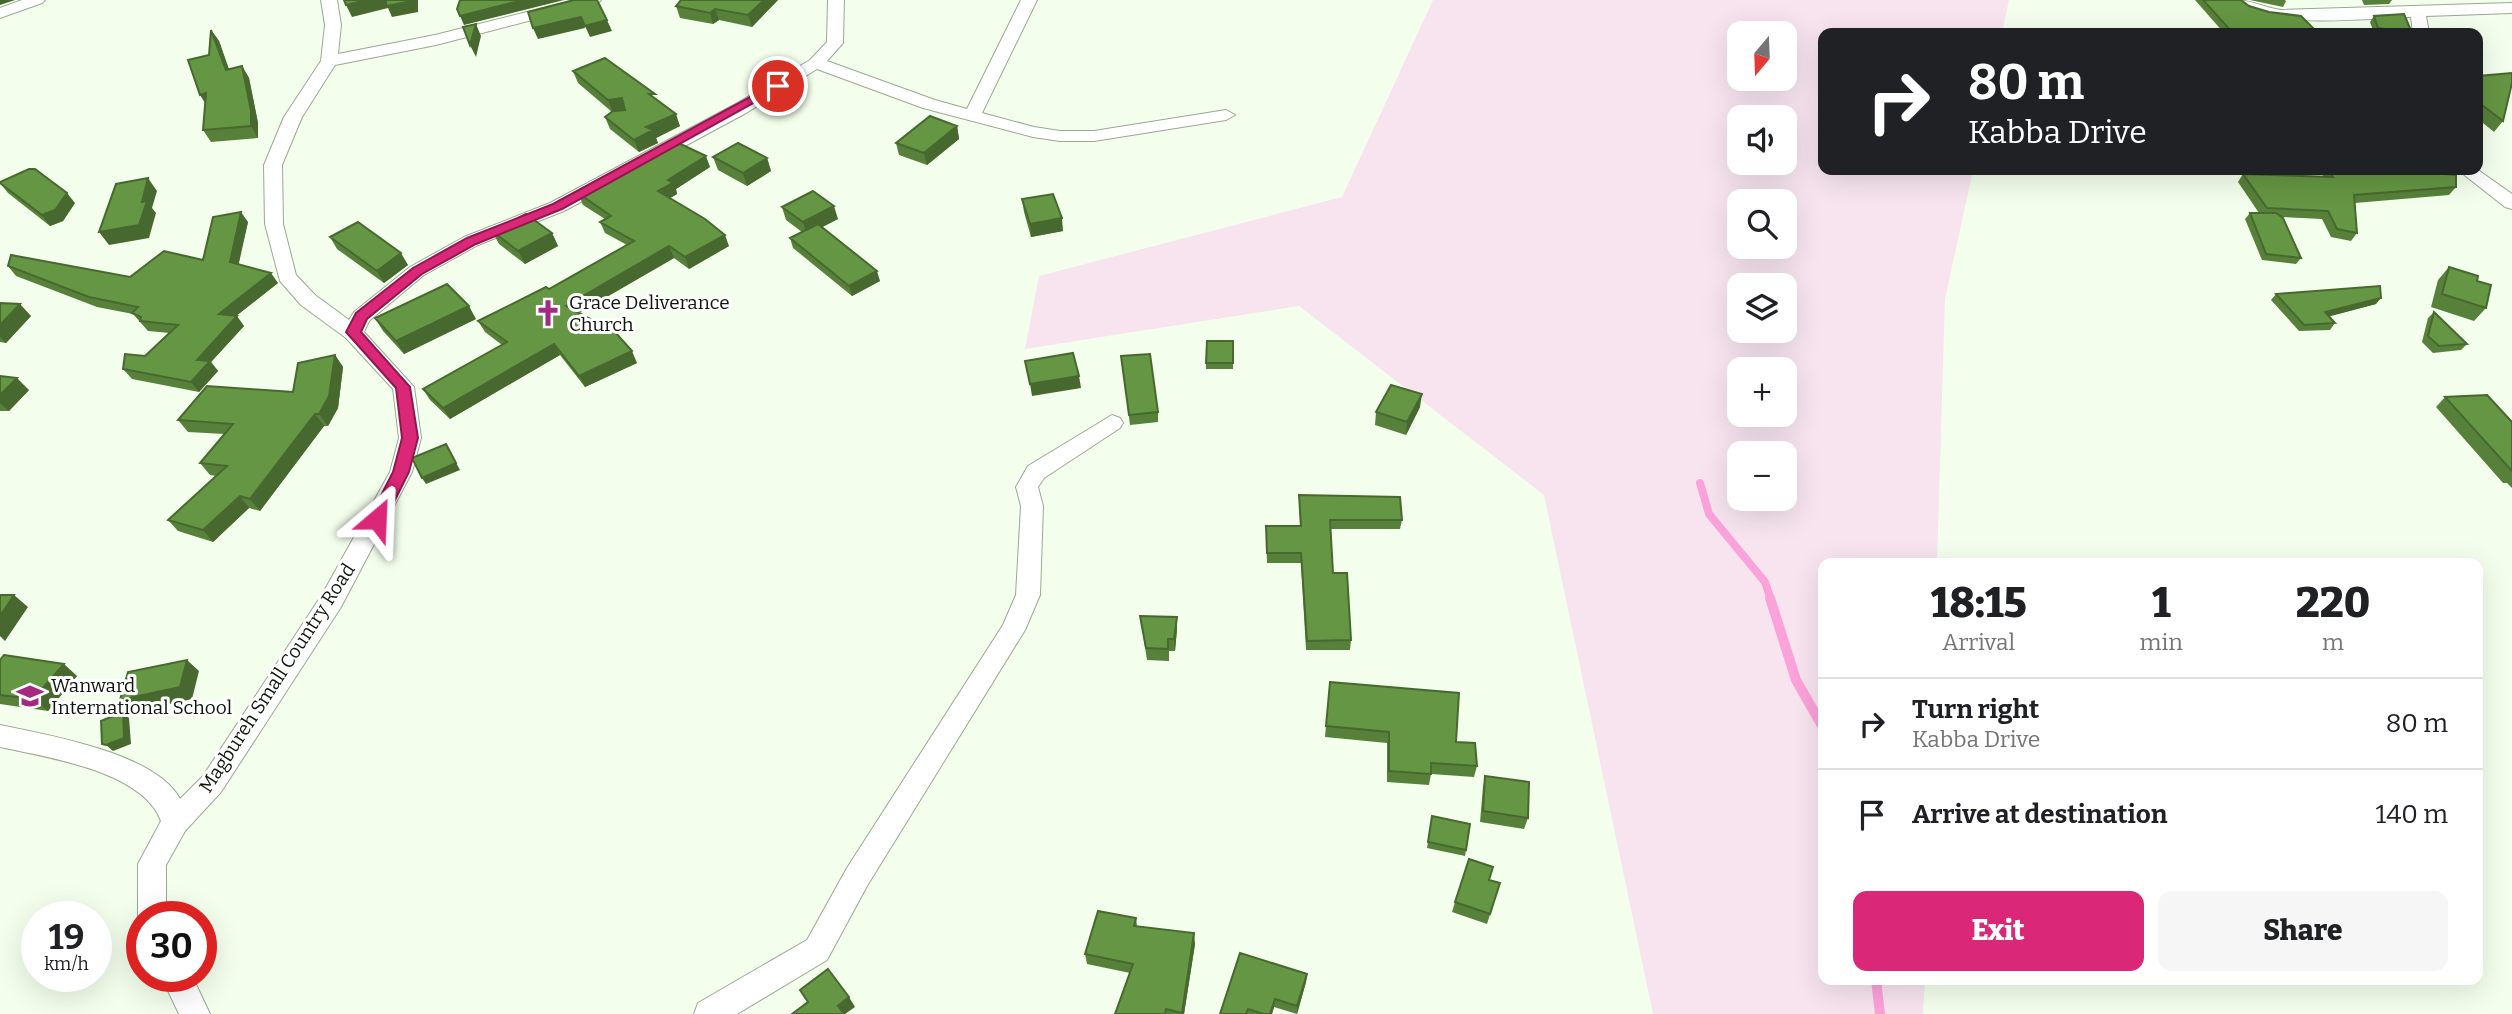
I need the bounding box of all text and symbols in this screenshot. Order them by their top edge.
north arrow [1727,21,1797,91]
map controls [1727,21,1797,511]
text: 80 m [1968,53,2084,112]
pin [748,56,808,116]
icon: right [1853,56,1944,147]
icon: arrive [759,67,797,105]
button: sound [1727,105,1797,175]
text: Kabba Drive [1968,113,2147,151]
button: search [1727,189,1797,259]
button: layers [1727,273,1797,343]
place label: Grace Deliverance Church [569,291,730,336]
church icon: Grace Deliverance Church [533,298,563,328]
button: + [1727,357,1797,427]
button: − [1727,441,1797,511]
position arrow [340,482,414,556]
street label: Magbureh Small Country Road [194,559,360,797]
text: 18:15 [1931,578,2027,628]
text: 1 [2152,578,2171,628]
text: 220 [2296,578,2370,628]
text: Arrival [1942,628,2015,656]
text: min [2140,628,2183,656]
text: m [2322,628,2344,656]
place label: Wanward International School [51,674,232,719]
school or university icon: Wanward International School [15,681,45,711]
text: Turn right [1912,694,2039,725]
icon: right [1853,705,1891,743]
text: 80 m [2386,708,2448,739]
text: Kabba Drive [1912,725,2040,753]
icon: arrive [1853,796,1891,834]
text: Arrive at destination [1912,799,2167,830]
text: 140 m [2376,799,2448,830]
button: Exit [1853,891,2144,971]
button: Share [2158,891,2448,971]
speed limit sign: 30 [126,901,217,992]
text: 19 [49,916,84,958]
text: km/h [44,953,89,975]

